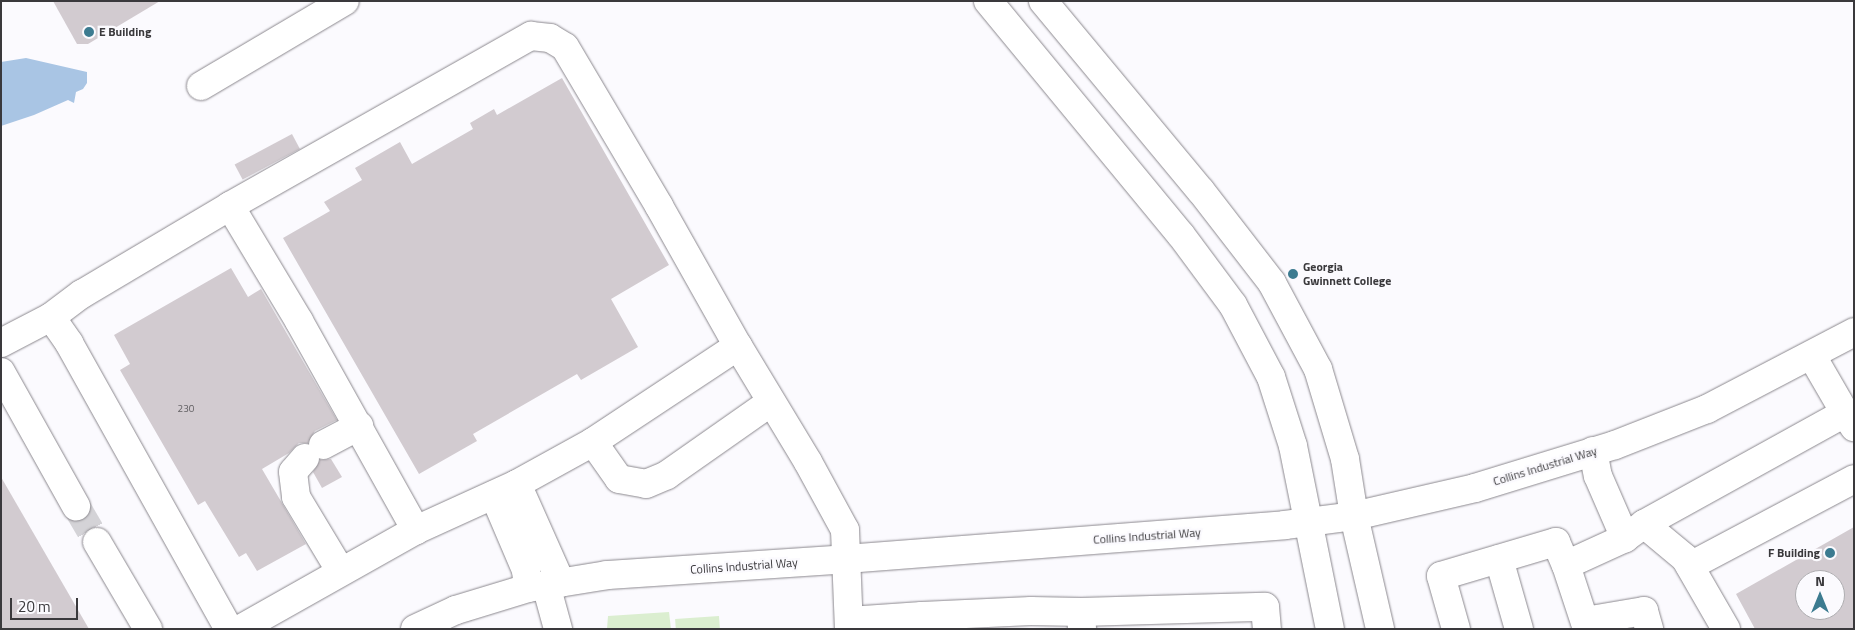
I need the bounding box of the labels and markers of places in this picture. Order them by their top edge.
place label: E Building [99,25,151,39]
marker: E Building [83,26,95,38]
place label: Georgia Gwinnett College [1303,260,1391,288]
marker: Georgia Gwinnett College [1287,268,1299,280]
place label: F Building [1768,546,1820,560]
marker: F Building [1824,547,1836,559]

